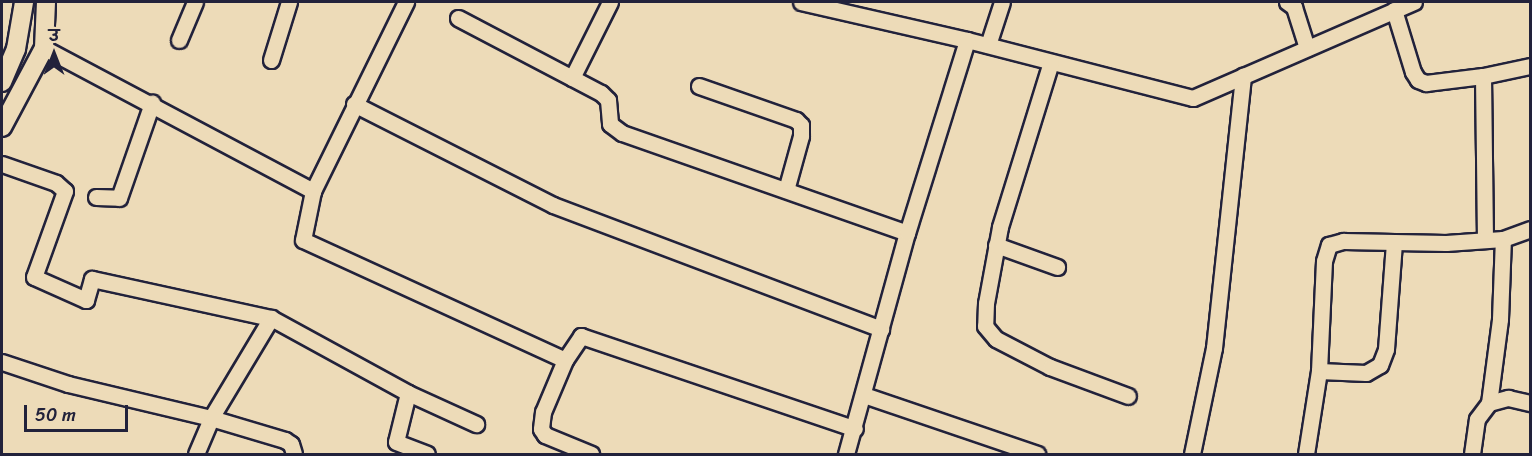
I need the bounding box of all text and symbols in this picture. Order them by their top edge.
text: उ [49,21,59,50]
north arrow [24,24,84,84]
scale bar [27,393,130,431]
text: 50 m [35,399,76,431]

